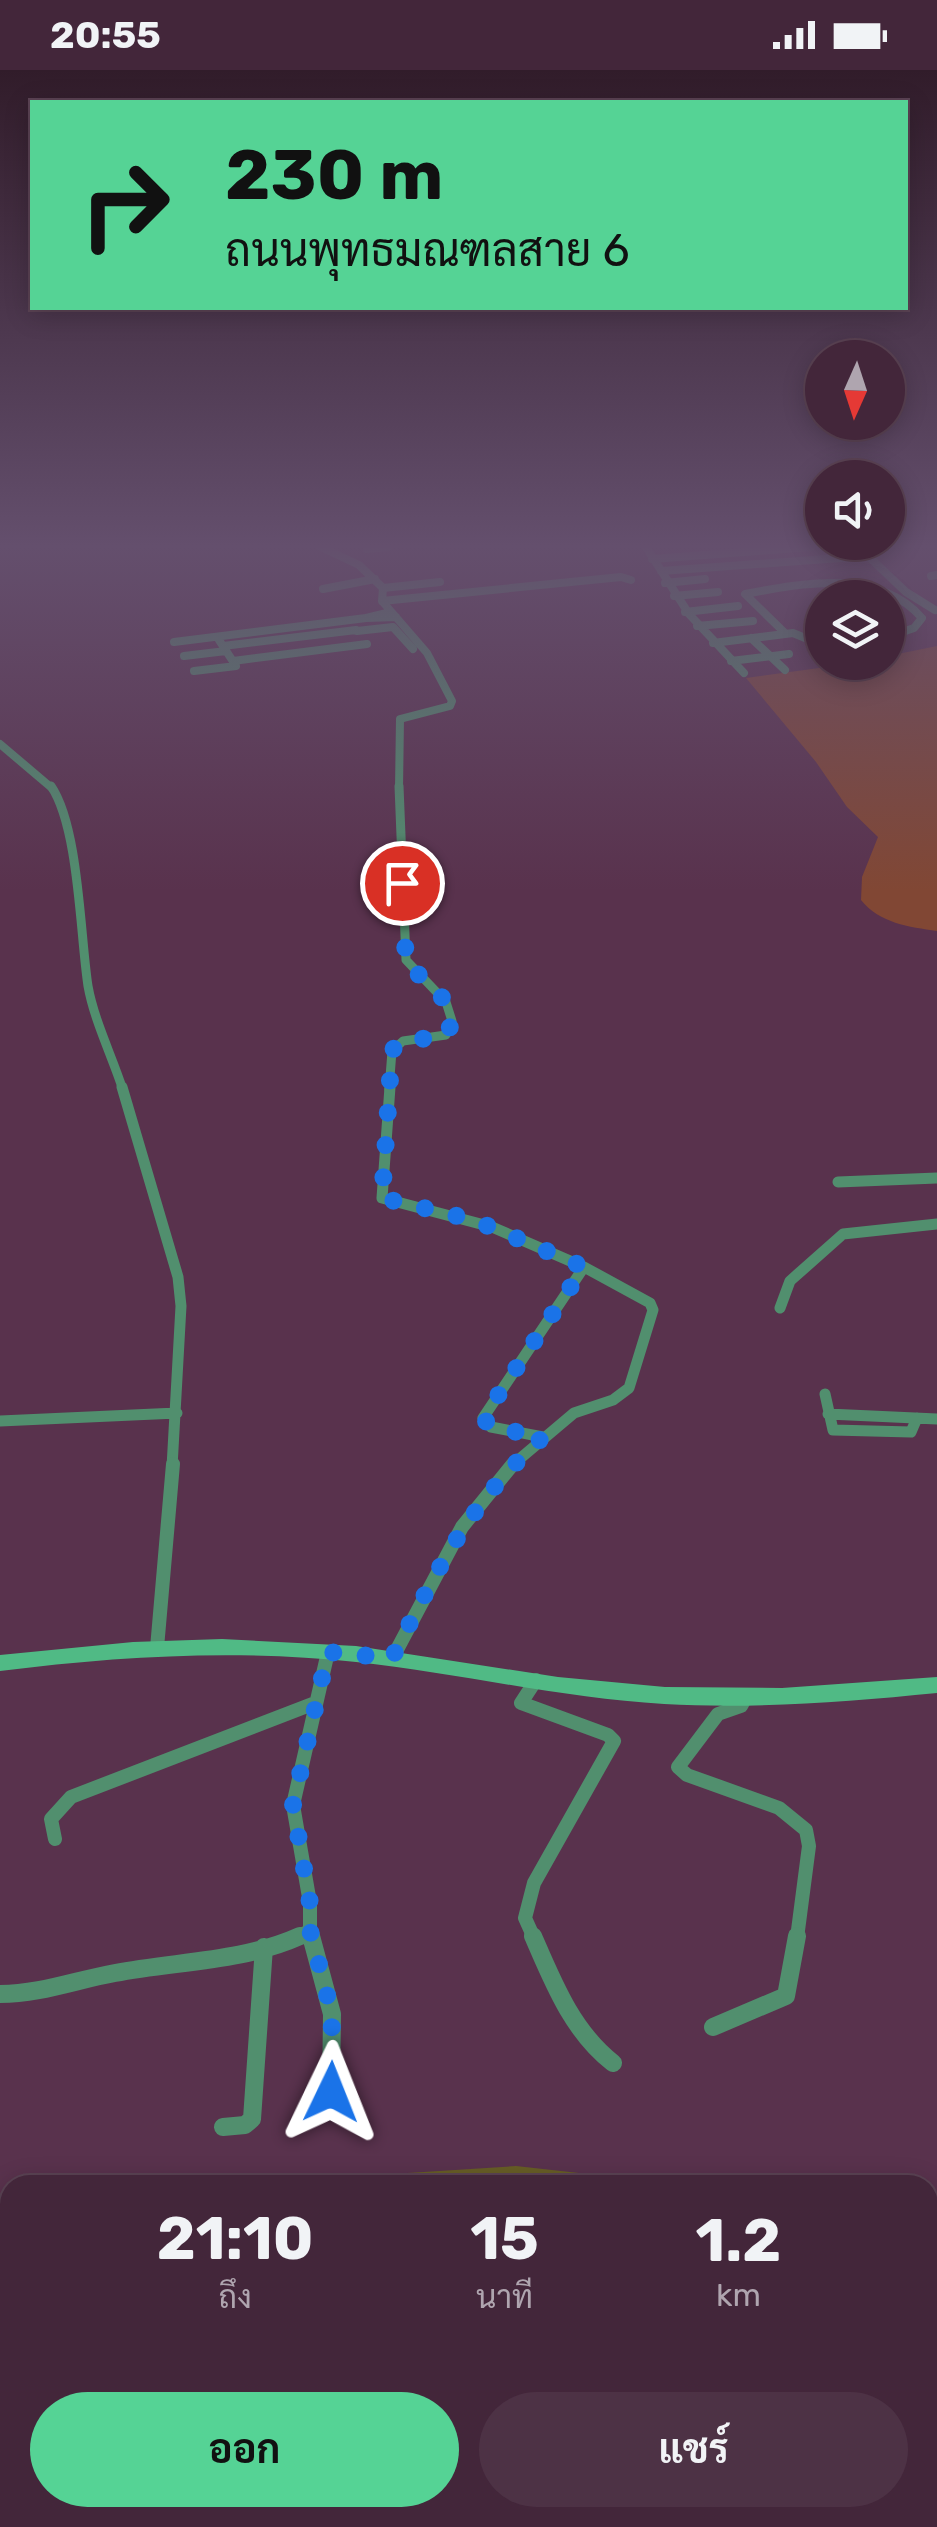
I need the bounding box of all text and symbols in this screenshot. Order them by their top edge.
text: 20:55 [50,12,161,58]
text: 230 m [225,134,443,217]
icon: right [60,140,190,270]
text: ถนนพุทธมณฑลสาย 6 [225,224,630,277]
north arrow [805,340,905,440]
map controls [805,340,905,680]
button: sound [805,460,905,560]
button: layers [805,580,905,680]
pin [360,841,445,926]
icon: arrive [375,856,430,911]
position arrow [279,2040,383,2144]
text: 21:10 [157,2203,314,2274]
text: 15 [470,2203,539,2274]
text: 1.2 [695,2205,781,2276]
text: km [716,2276,761,2314]
text: ถึง [219,2278,252,2316]
text: นาที [476,2278,533,2316]
button: ออก [30,2392,459,2507]
button: แชร์ [479,2392,908,2507]

